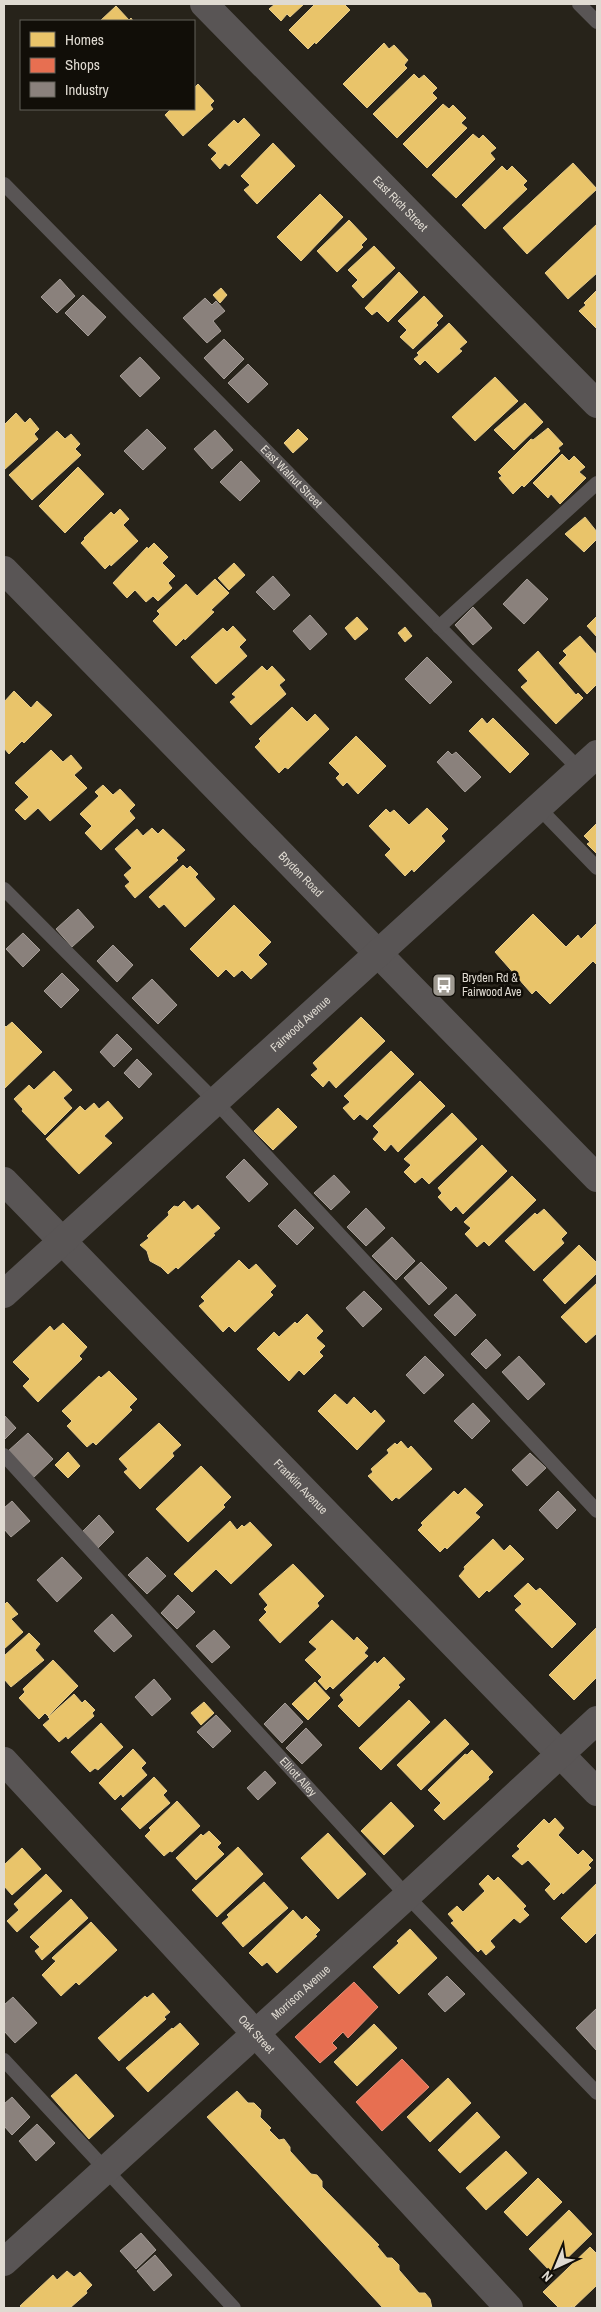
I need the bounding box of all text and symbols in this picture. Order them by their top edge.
legend [20,20,195,110]
text: Homes [65,29,104,50]
text: Shops [65,54,100,75]
text: Industry [65,79,110,100]
street label: East Rich Street [369,173,431,235]
street label: East Walnut Street [257,442,326,511]
street label: Bryden Road [275,848,327,900]
place label: Bryden Rd & Fairwood Ave [462,970,522,1000]
bus stop icon: Bryden Rd & Fairwood Ave [431,972,457,998]
street label: Fairwood Avenue [267,992,334,1056]
street label: Franklin Avenue [270,1456,331,1518]
street label: Elliott Alley [276,1754,320,1800]
street label: Morrison Avenue [268,1961,334,2023]
street label: Oak Street [234,2012,278,2057]
north arrow [531,2242,581,2292]
text: N [538,2267,556,2286]

